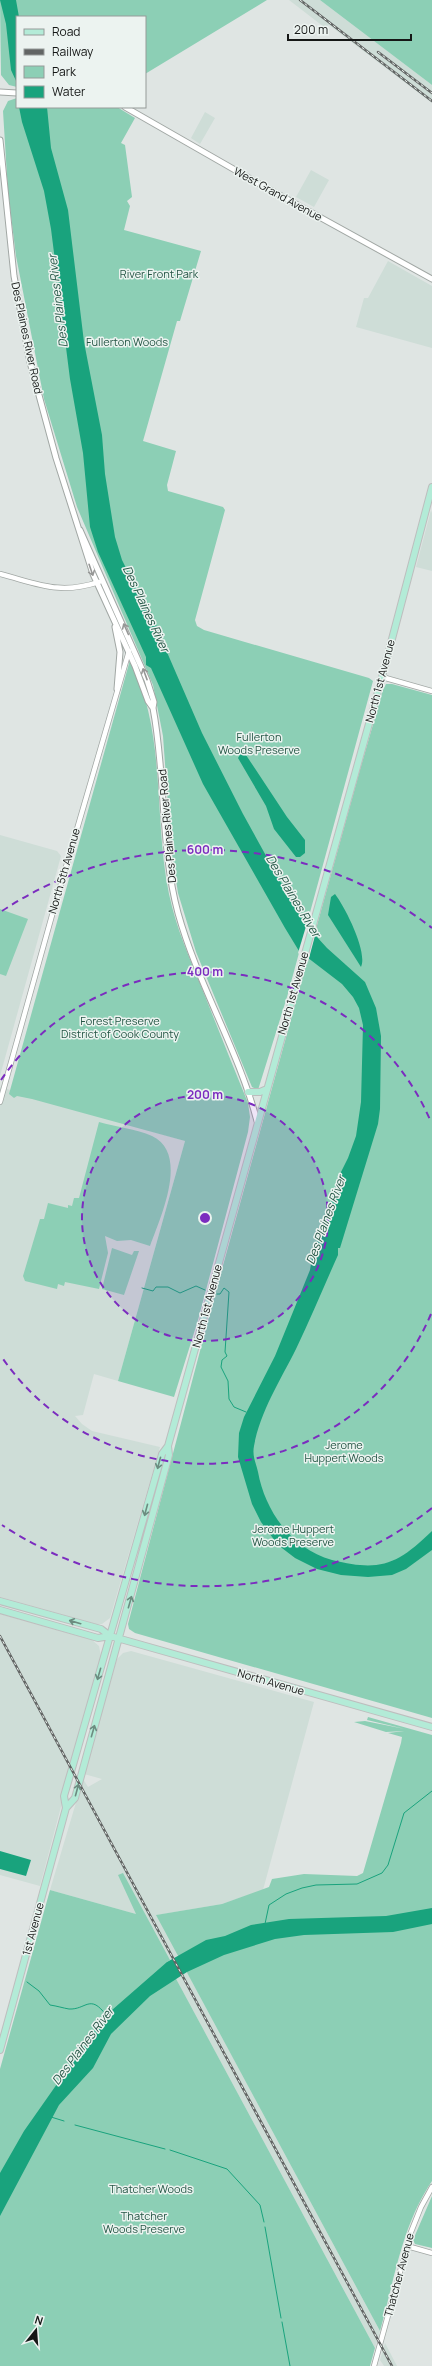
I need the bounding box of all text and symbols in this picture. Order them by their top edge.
legend [16,16,146,108]
scale bar [288,16,411,42]
text: 200 m [294,21,328,38]
text: Road [52,23,80,40]
text: Railway [52,43,94,60]
text: Park [52,63,77,80]
text: Water [52,83,86,100]
street label: West Grand Avenue [231,163,326,224]
water label: Des Plaines River [43,252,72,349]
park label: River Front Park [120,266,199,281]
street label: Des Plaines River Road [8,281,47,395]
park label: Fullerton Woods [86,334,168,349]
water label: Des Plaines River [119,563,175,656]
one-way arrow [88,564,96,576]
one-way arrow [122,624,129,636]
street label: North 1st Avenue [361,637,398,724]
one-way arrow [141,669,149,681]
park label: Fullerton Woods Preserve [218,729,301,757]
street label: Des Plaines River Road [154,769,179,884]
street label: North 5th Avenue [44,826,83,915]
text: 600 m [187,841,223,858]
water label: Des Plaines River [262,851,326,942]
street label: North 1st Avenue [274,949,312,1036]
text: 400 m [187,963,223,980]
park label: Forest Preserve District of Cook County [61,1013,179,1041]
text: 200 m [187,1086,223,1103]
water label: Des Plaines River [302,1171,350,1267]
centre of rings [198,1211,212,1225]
street label: North 1st Avenue [188,1262,225,1349]
park label: Jerome Huppert Woods [304,1437,384,1465]
one-way arrow [155,1456,162,1469]
one-way arrow [142,1503,149,1516]
park label: Jerome Huppert Woods Preserve [252,1521,335,1549]
one-way arrow [127,1595,134,1608]
one-way arrow [69,1618,82,1625]
street label: North Avenue [236,1665,307,1698]
one-way arrow [95,1667,102,1680]
one-way arrow [90,1725,97,1738]
one-way arrow [74,1783,81,1796]
street label: 1st Avenue [18,1900,47,1957]
water label: Des Plaines River [48,2002,119,2088]
park label: Thatcher Woods [109,2181,193,2196]
park label: Thatcher Woods Preserve [103,2208,186,2236]
street label: Thatcher Avenue [380,2231,417,2318]
north arrow [16,2310,56,2350]
text: N [33,2312,45,2328]

